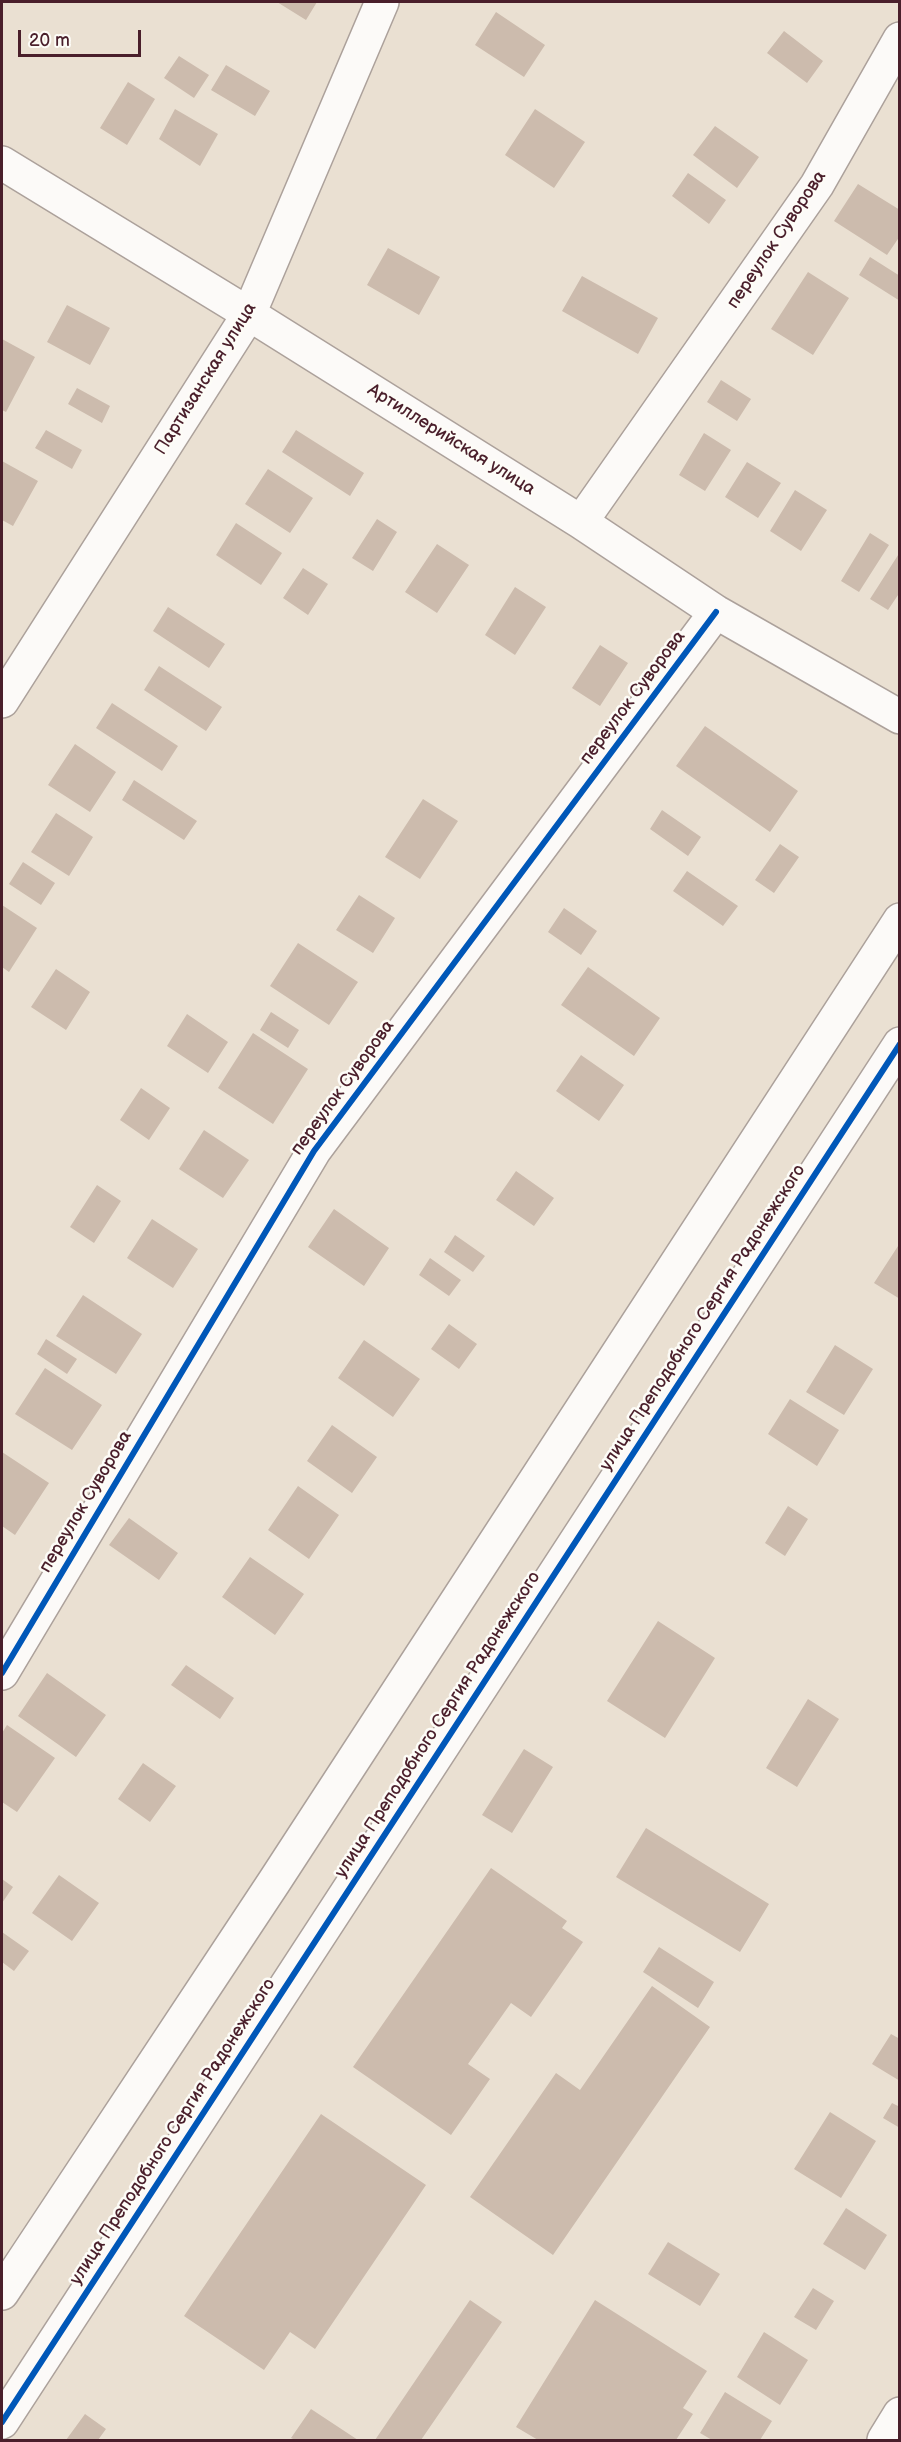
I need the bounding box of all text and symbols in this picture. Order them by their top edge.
scale bar [21,18,144,56]
text: 20 m [29,30,70,51]
street label: переулок Суворова [723,167,831,313]
street label: Партизанская улица [150,299,262,459]
street label: Артиллерийская улица [363,380,539,500]
street label: переулок Суворова [576,627,690,769]
street label: переулок Суворова [287,1016,399,1160]
street label: улица Преподобного Сергия Радонежского [596,1161,810,1475]
street label: переулок Суворова [35,1427,137,1577]
street label: улица Преподобного Сергия Радонежского [331,1568,545,1882]
street label: улица Преподобного Сергия Радонежского [66,1975,280,2289]

